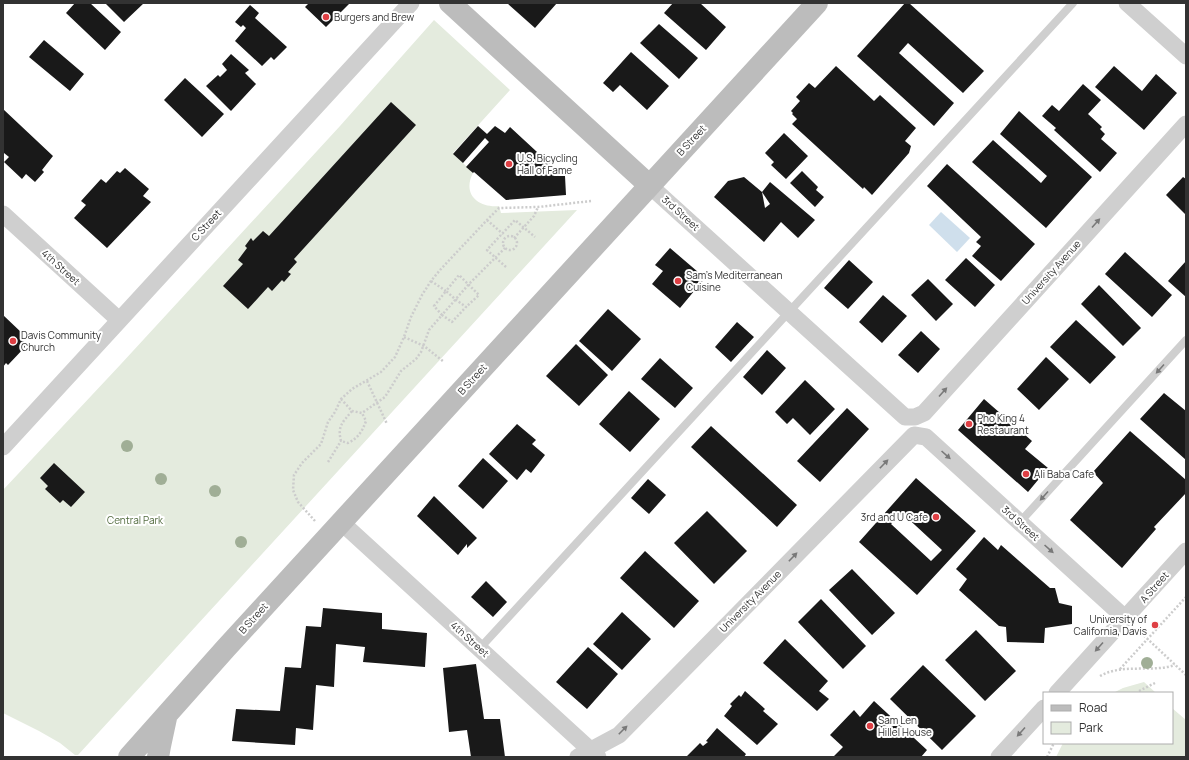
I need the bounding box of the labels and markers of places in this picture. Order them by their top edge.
place label: Burgers and Brew [334,10,415,24]
marker: Burgers and Brew [321,12,331,22]
place label: U.S. Bicycling Hall of Fame [517,151,578,177]
marker: U.S. Bicycling Hall of Fame [504,159,514,169]
place label: Sam's Mediterranean Cuisine [686,268,782,294]
marker: Sam's Mediterranean Cuisine [673,276,683,286]
place label: Davis Community Church [21,328,102,354]
marker: Davis Community Church [8,336,18,346]
place label: Pho King 4 Restaurant [977,411,1029,437]
marker: Pho King 4 Restaurant [964,419,974,429]
place label: Ali Baba Cafe [1034,467,1094,481]
marker: Ali Baba Cafe [1021,469,1031,479]
place label: 3rd and U Cafe [861,510,928,524]
marker: 3rd and U Cafe [931,512,941,522]
place label: University of California, Davis [1074,612,1147,638]
marker: University of California, Davis [1150,620,1160,630]
place label: Sam Len Hillel House [878,713,932,739]
marker: Sam Len Hillel House [865,721,875,731]

